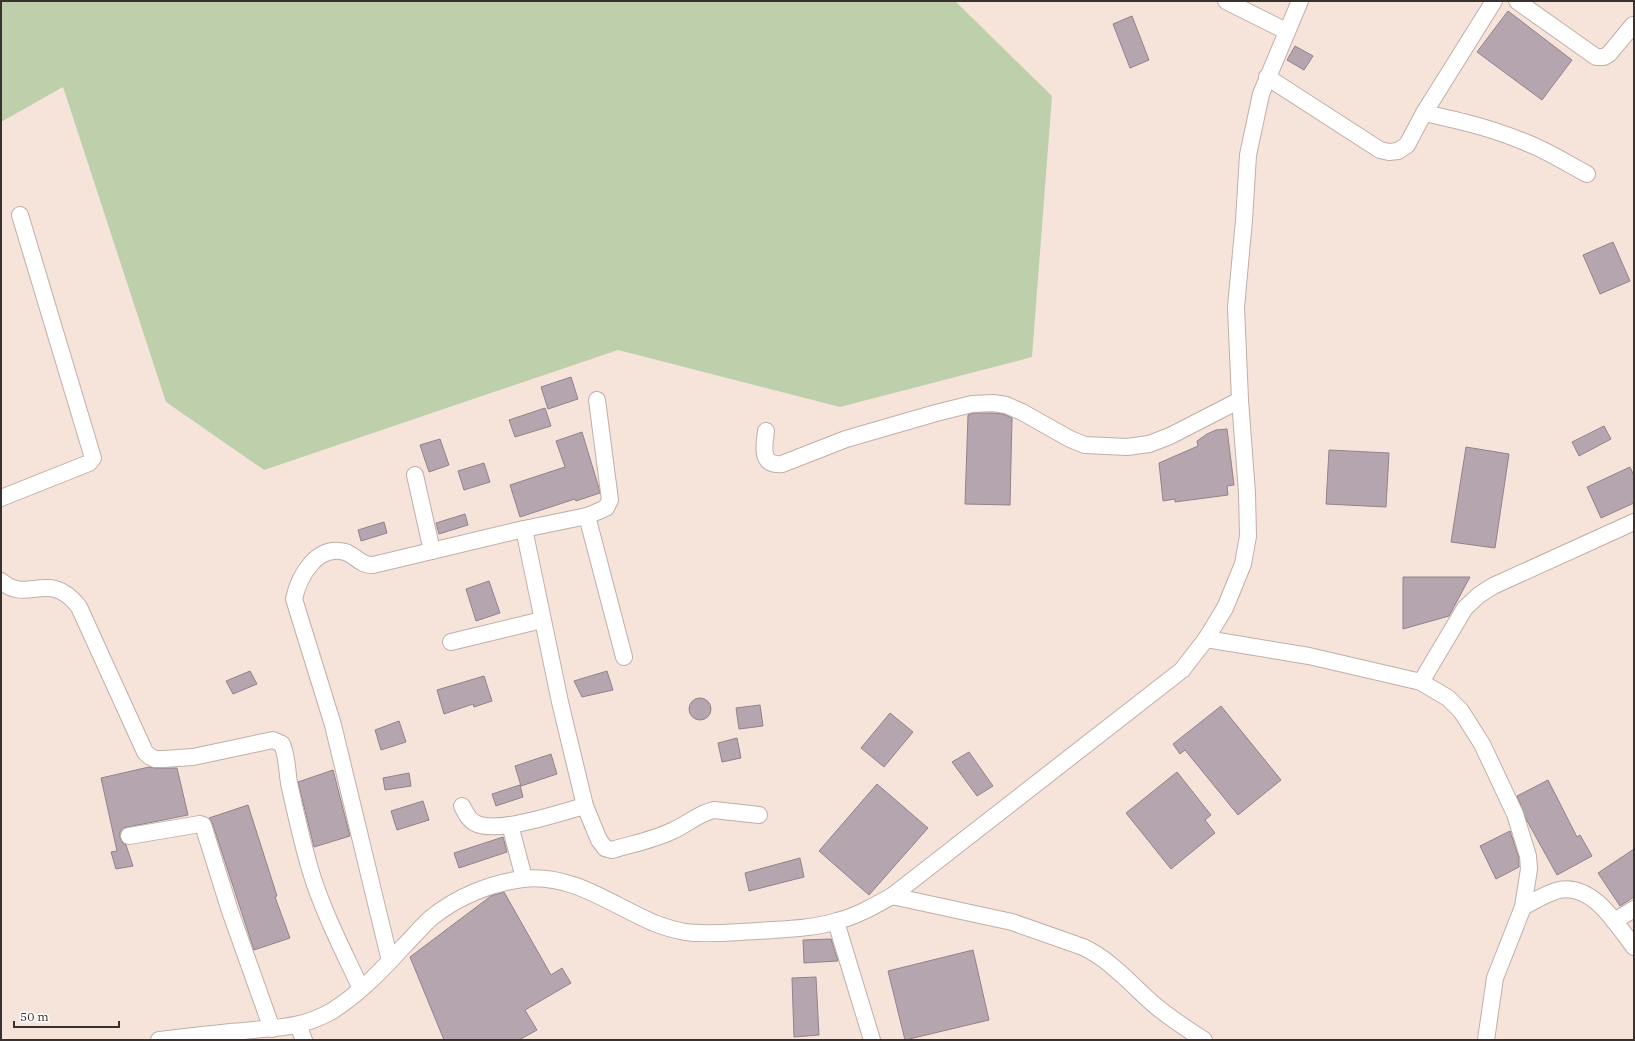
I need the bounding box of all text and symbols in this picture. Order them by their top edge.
scale bar [14,1003,119,1029]
text: 50 m [20,1009,49,1024]

